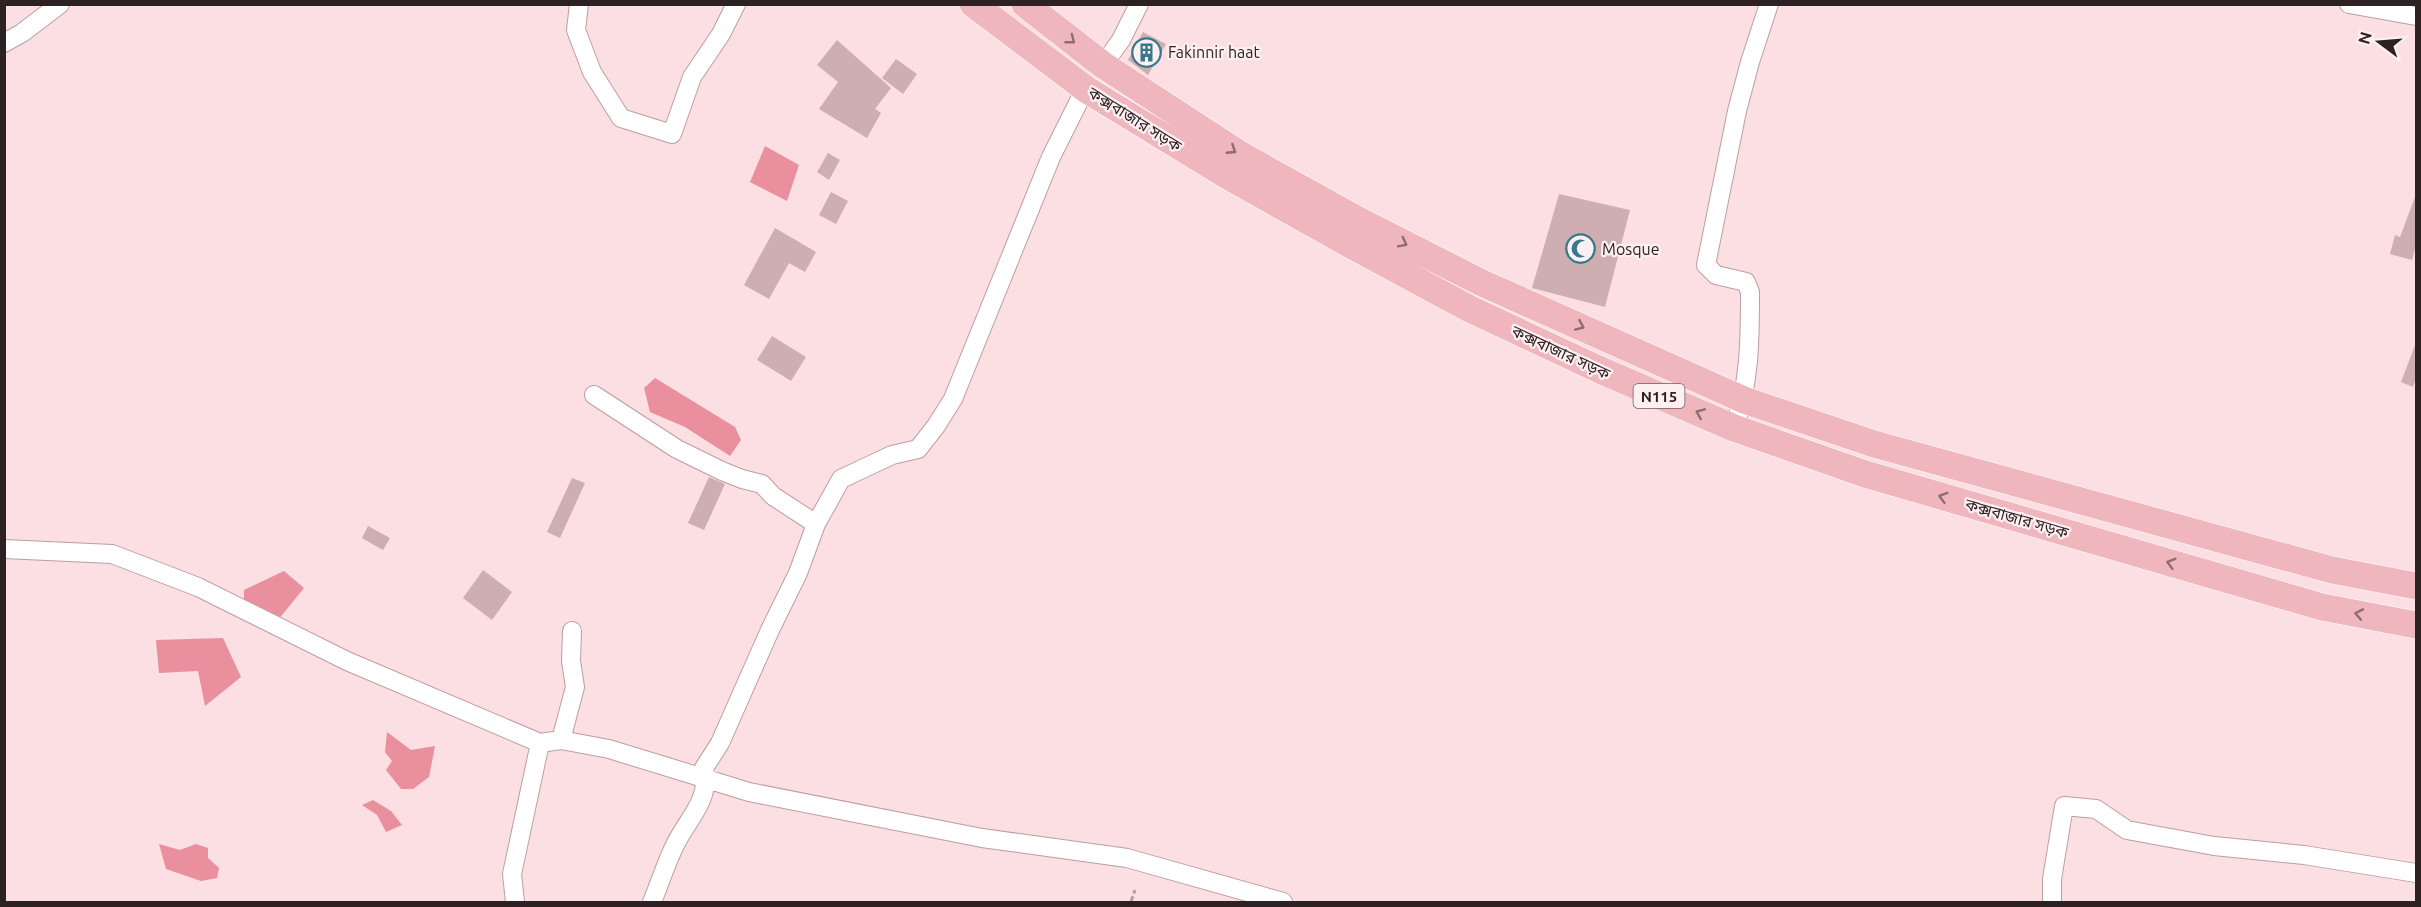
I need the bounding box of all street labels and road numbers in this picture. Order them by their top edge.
street label: কক্সবাজার সড়ক [1084,83,1186,155]
street label: কক্সবাজার সড়ক [1508,321,1614,383]
road number: N115 [1634,384,1684,408]
street label: কক্সবাজার সড়ক [1962,494,2072,542]

